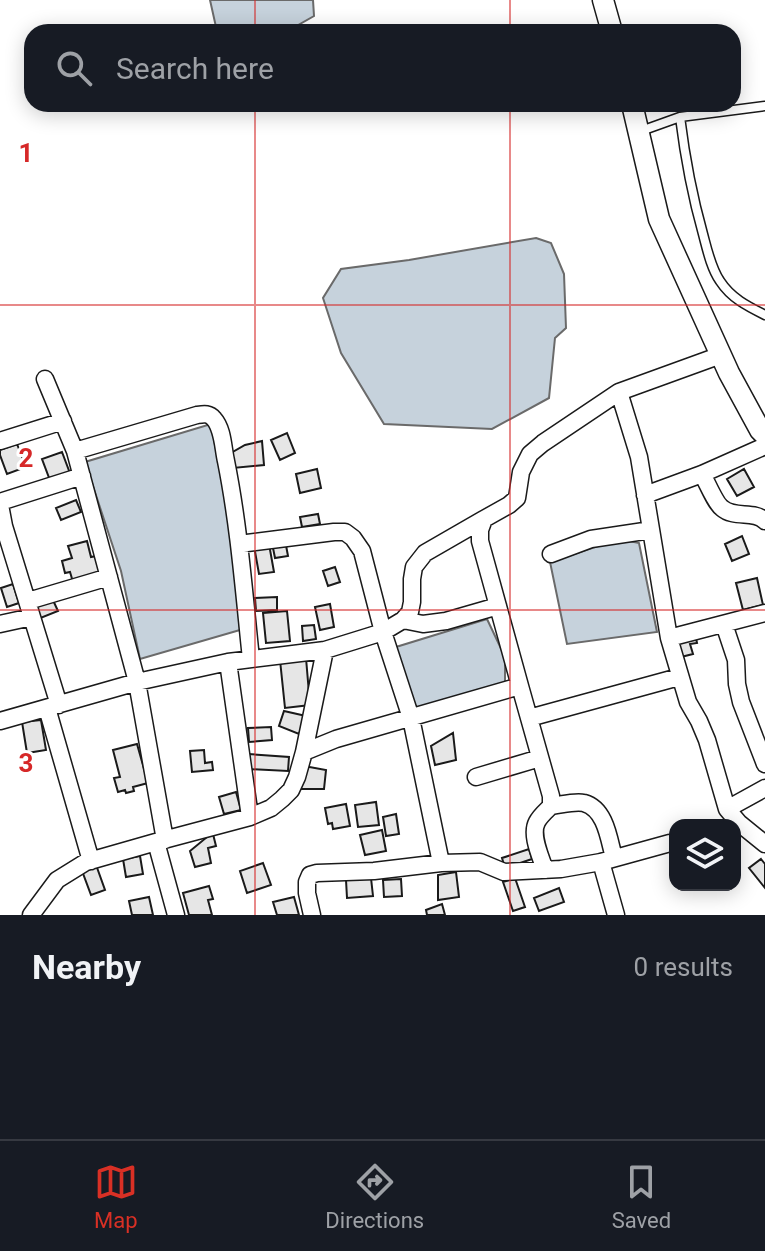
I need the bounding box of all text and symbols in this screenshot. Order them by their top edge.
search box [24,24,741,112]
icon: search [52,46,96,90]
text: Search here [116,51,274,86]
text: 1 [19,138,33,168]
text: 2 [19,443,33,473]
text: 3 [19,748,33,778]
map controls [669,819,741,891]
button: layers [669,819,741,891]
text: Nearby [32,947,141,987]
text: 0 results [634,952,733,982]
tab: Map [94,1160,138,1233]
tab: Directions [325,1160,424,1233]
tab: Saved [612,1160,671,1233]

